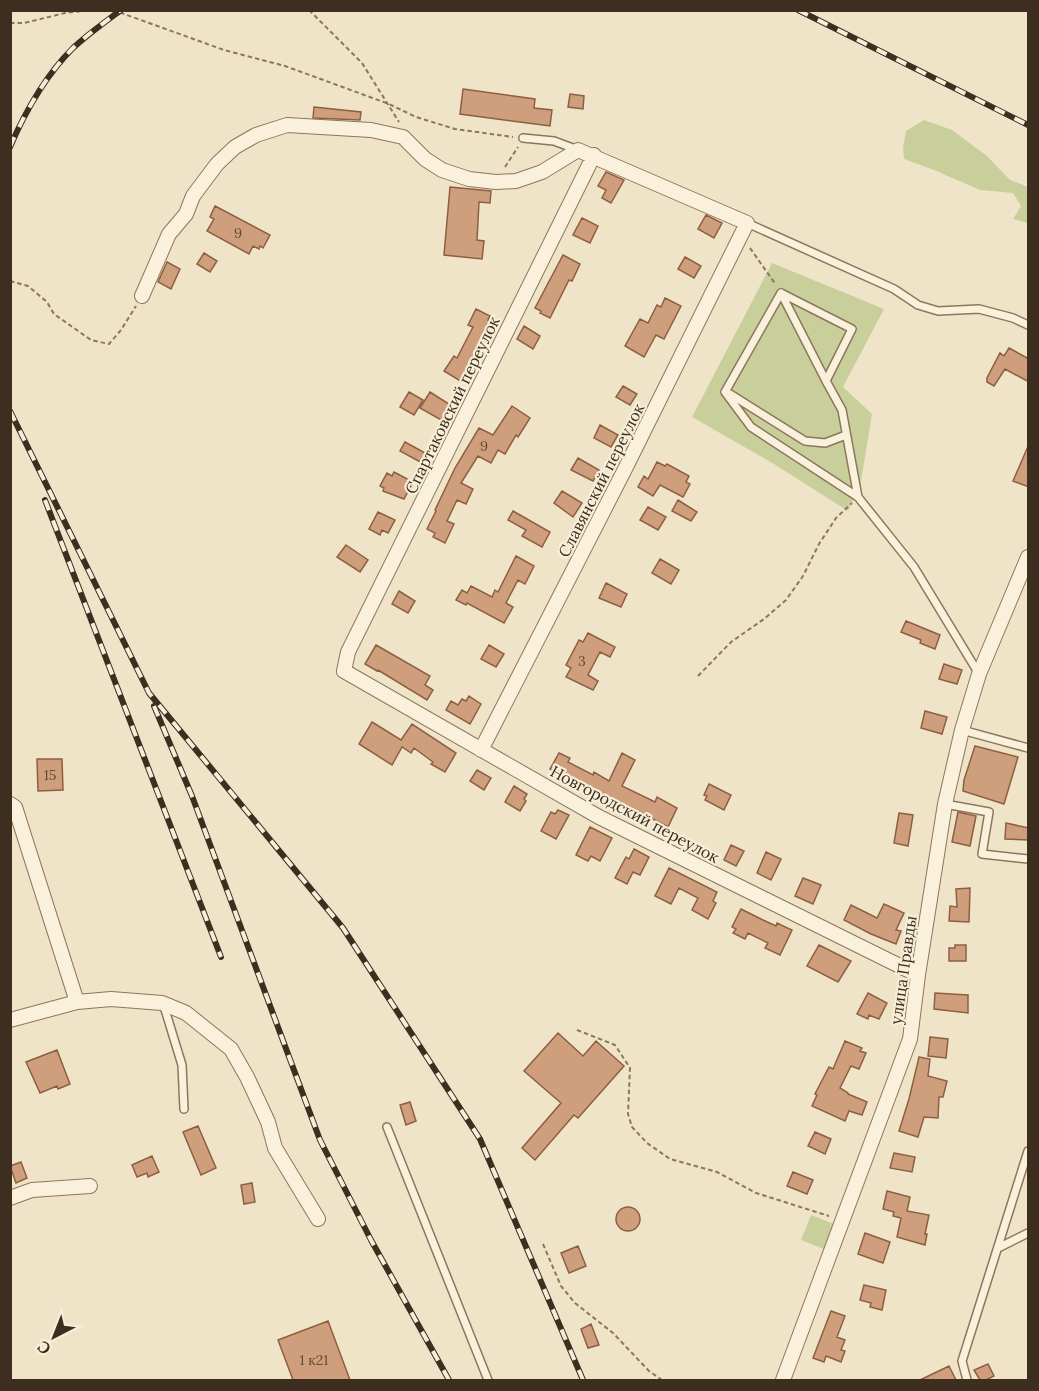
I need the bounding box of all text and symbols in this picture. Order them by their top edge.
house number: 9 [234,224,242,242]
street label: Спартаковский переулок [400,313,504,497]
street label: Славянский переулок [554,399,649,560]
house number: 9 [480,437,488,455]
house number: 3 [578,652,586,670]
street label: Новгородский переулок [547,761,723,867]
house number: 15 [44,766,56,784]
street label: улица Правды [885,914,921,1026]
north arrow [24,1307,84,1367]
text: С [33,1337,55,1359]
house number: 1 к21 [300,1351,328,1369]

